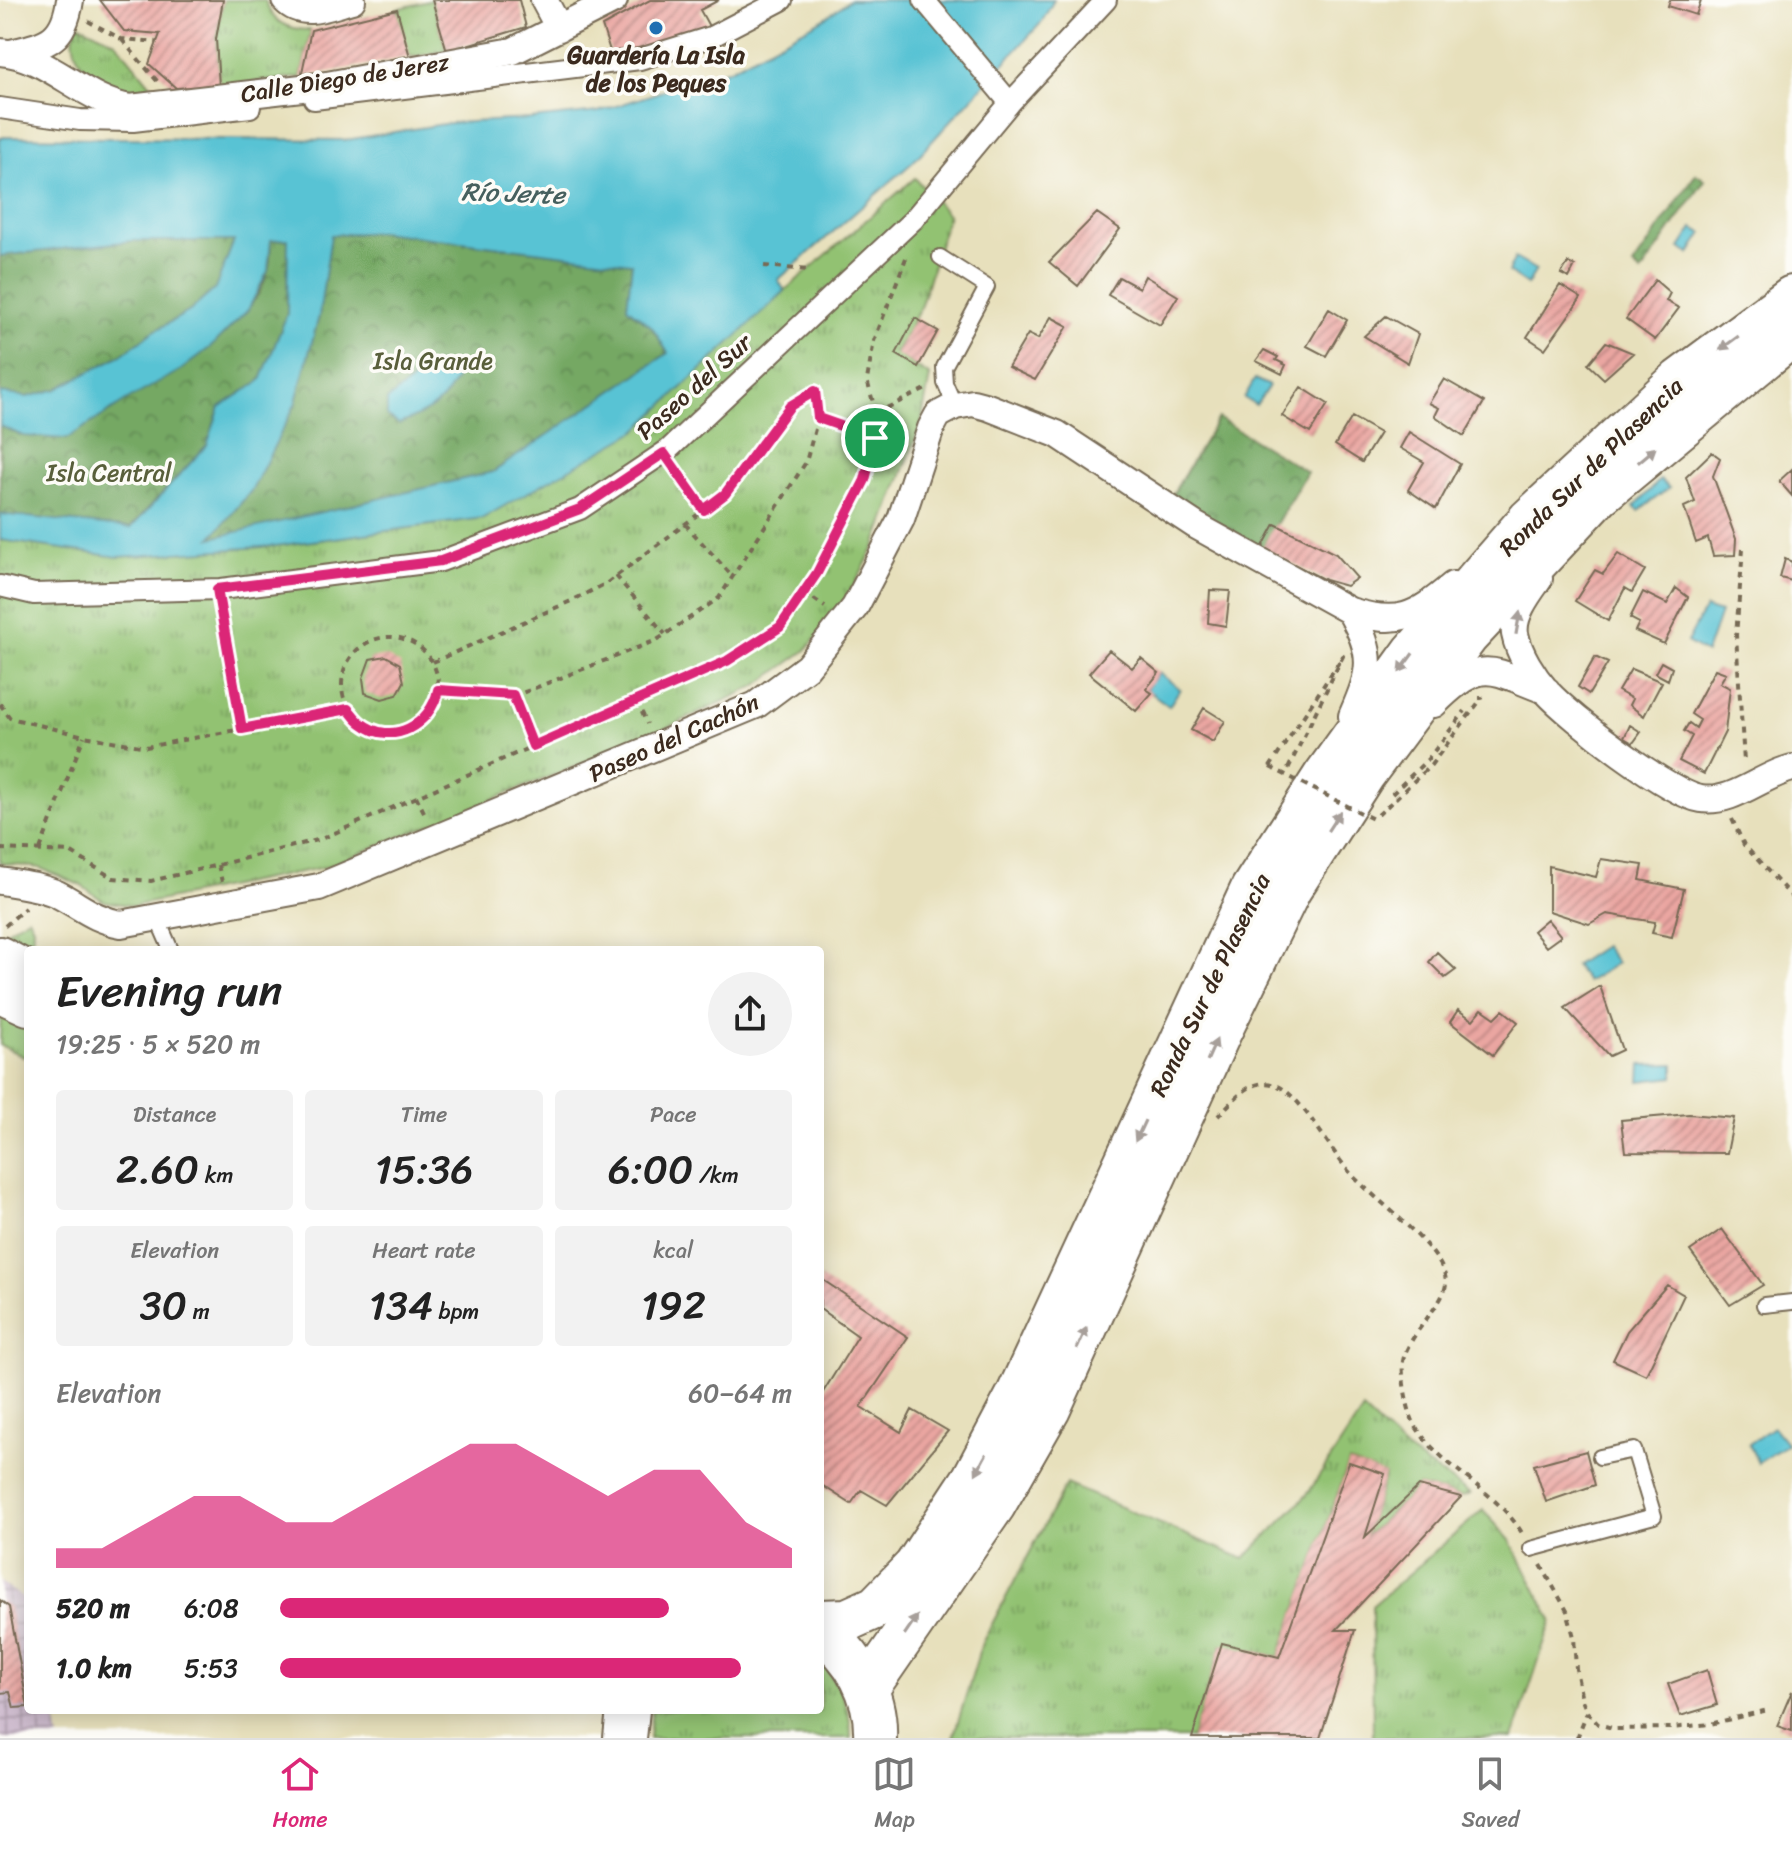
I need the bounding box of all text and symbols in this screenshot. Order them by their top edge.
marker: Guardería La Isla de los Peques [647,19,665,37]
place label: Guardería La Isla de los Peques [567,34,746,104]
street label: Calle Diego de Jerez [238,41,453,115]
water label: Río Jerte [461,168,568,218]
street label: Paseo del Sur [626,322,763,451]
one-way arrow [1719,335,1739,351]
park label: Isla Grande [372,340,493,382]
street label: Ronda Sur de Plasencia [1489,366,1694,567]
pin [841,404,909,472]
icon: arrive [853,416,897,460]
one-way arrow [1637,447,1657,464]
park label: Isla Central [45,452,173,494]
one-way arrow [1513,610,1525,635]
one-way arrow [1399,653,1414,674]
street label: Paseo del Cachón [582,682,766,794]
one-way arrow [1326,810,1340,832]
street label: Ronda Sur de Plasencia [1138,865,1283,1104]
text: Evening run [56,952,282,1030]
button: share [708,972,792,1056]
text: 19:25 · 5 × 520 m [56,1021,260,1067]
one-way arrow [1205,1038,1218,1062]
text: Distance [133,1095,216,1134]
text: Time [401,1095,447,1134]
text: Pace [650,1095,697,1134]
one-way arrow [1133,1119,1147,1143]
text: 2.60 [116,1134,199,1205]
text: 15:36 [375,1134,473,1205]
text: 6:00 [608,1134,693,1205]
text: km [199,1156,233,1195]
text: /km [693,1156,739,1195]
text: Elevation [130,1231,219,1270]
text: Heart rate [372,1231,476,1270]
text: kcal [653,1231,693,1270]
text: 30 [140,1270,187,1341]
text: 134 [369,1270,433,1341]
text: 192 [641,1270,706,1341]
text: m [187,1292,210,1331]
text: bpm [433,1292,479,1331]
one-way arrow [1075,1326,1088,1350]
text: Elevation [56,1370,161,1416]
text: 60–64 m [688,1370,792,1416]
one-way arrow [974,1453,987,1476]
text: 520 m [56,1585,130,1631]
text: 6:08 [184,1585,239,1631]
one-way arrow [903,1614,918,1635]
text: 1.0 km [56,1645,132,1691]
text: 5:53 [184,1645,238,1691]
tab: Home [273,1752,327,1839]
tab: Map [872,1752,916,1839]
tab: Saved [1461,1752,1519,1839]

